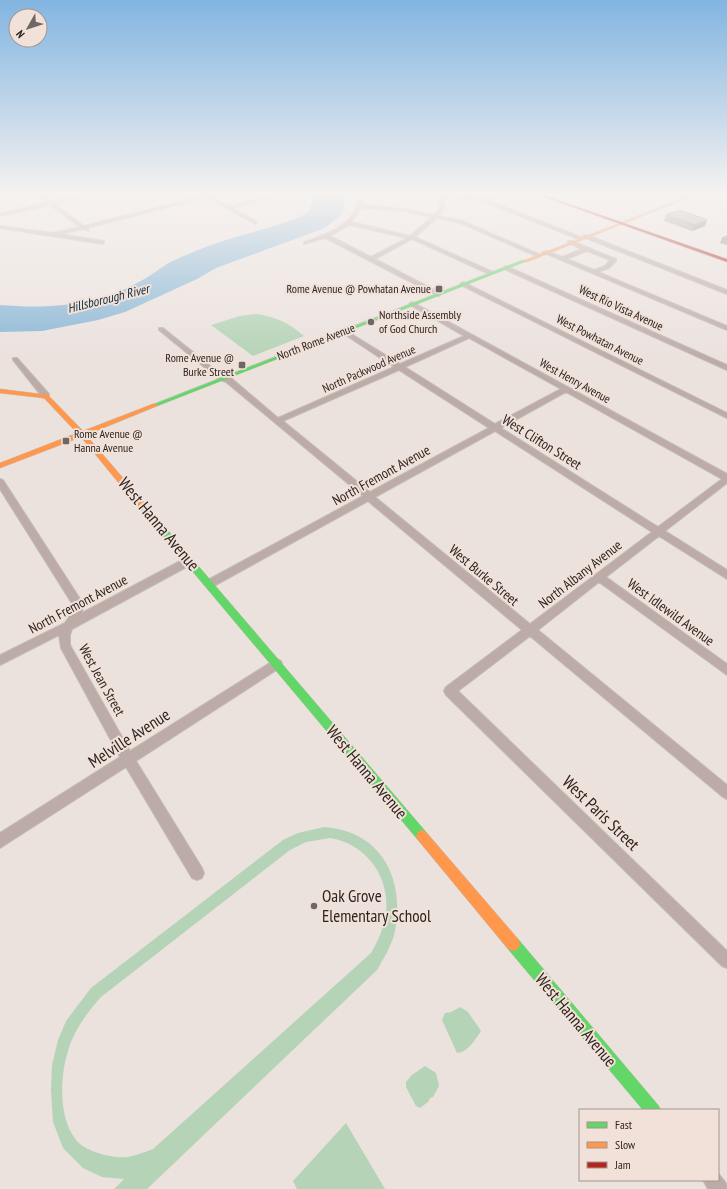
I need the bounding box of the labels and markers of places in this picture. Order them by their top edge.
place label: Rome Avenue @ Powhatan Avenue [287,281,431,296]
marker: Rome Avenue @ Powhatan Avenue [434,284,444,294]
place label: Northside Assembly of God Church [379,307,461,336]
marker: Northside Assembly of God Church [366,317,376,327]
place label: Rome Avenue @ Burke Street [165,350,235,379]
marker: Rome Avenue @ Burke Street [237,360,247,370]
place label: Rome Avenue @ Hanna Avenue [74,426,143,455]
marker: Rome Avenue @ Hanna Avenue [61,436,71,446]
place label: Oak Grove Elementary School [322,885,431,927]
marker: Oak Grove Elementary School [309,901,319,911]

